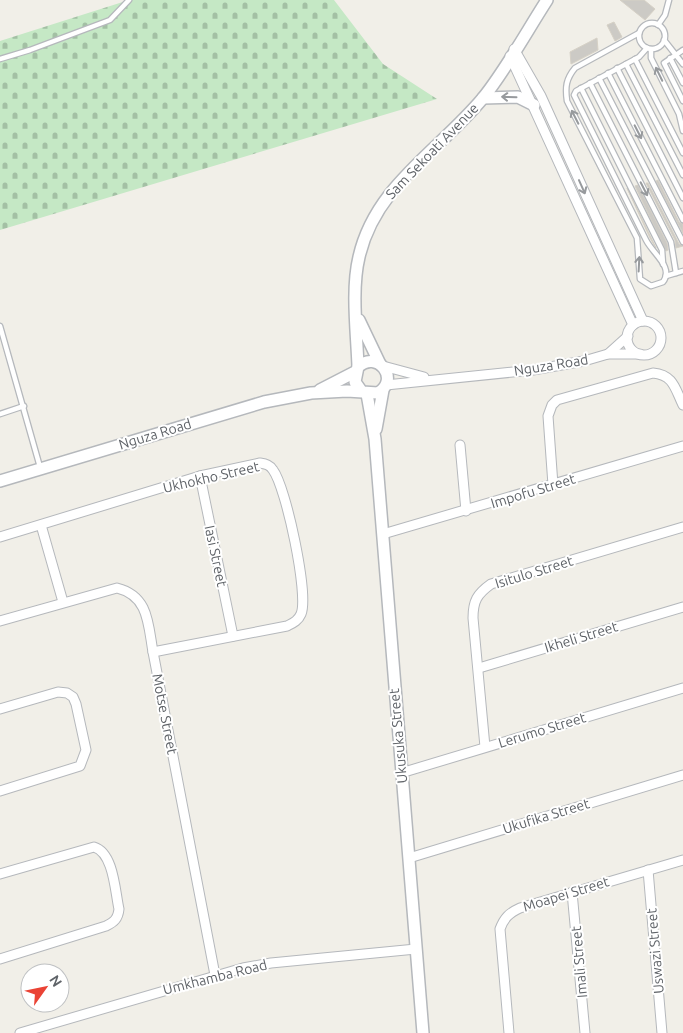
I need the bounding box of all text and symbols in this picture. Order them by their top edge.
one-way arrow [654,67,664,82]
one-way arrow [502,92,518,102]
street label: Sam Sekoati Avenue [382,100,482,202]
one-way arrow [570,109,580,124]
one-way arrow [634,124,643,139]
one-way arrow [578,179,588,194]
one-way arrow [639,181,649,196]
one-way arrow [635,256,644,272]
street label: Nguza Road [513,351,589,379]
street label: Nguza Road [117,415,193,453]
street label: Ukhokho Street [161,458,261,496]
street label: Impofu Street [489,470,578,511]
street label: Iasi Street [202,524,230,589]
street label: Isitulo Street [493,552,575,591]
street label: Ikheli Street [542,618,620,656]
street label: Motse Street [149,672,181,756]
street label: Ukusuka Street [386,687,410,784]
street label: Lerumo Street [496,709,588,751]
street label: Ukufika Street [501,795,592,837]
street label: Moapei Street [521,873,611,915]
street label: Uswazi Street [643,907,667,994]
street label: Imali Street [568,925,590,999]
street label: Umkhamba Road [161,956,269,998]
north arrow [20,963,70,1013]
text: N [46,972,65,990]

